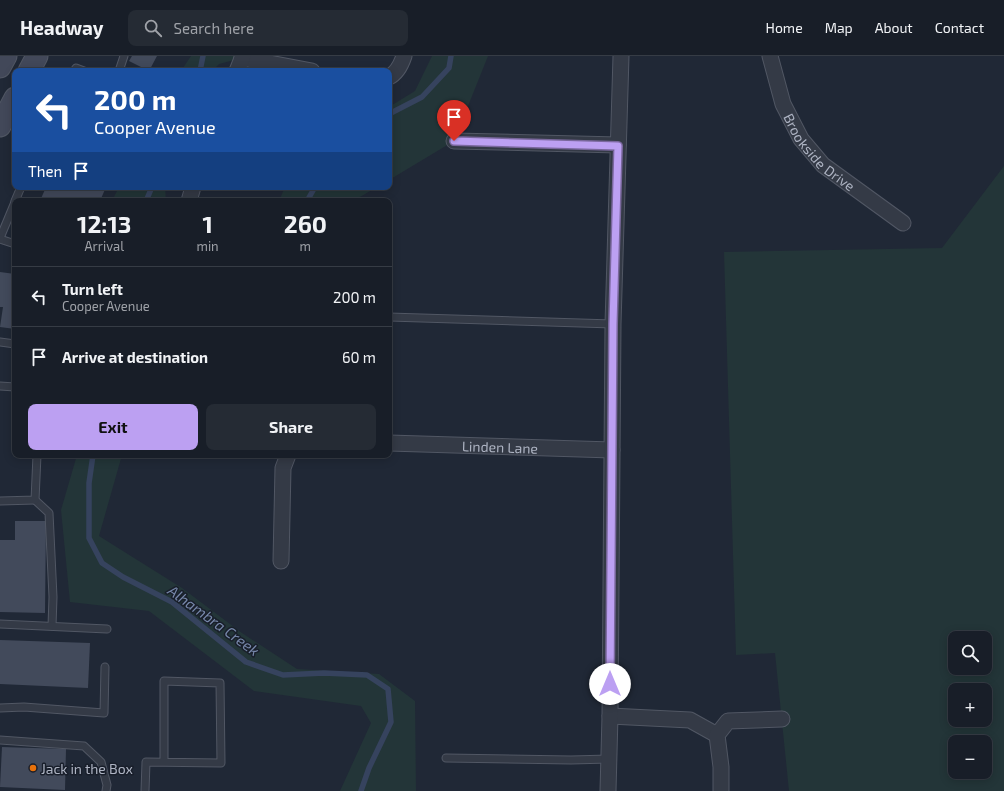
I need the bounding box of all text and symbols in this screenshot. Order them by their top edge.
search box [128,10,408,46]
text: Headway [20,16,104,39]
icon: search [142,17,164,39]
text: Search here [174,19,254,37]
text: Home [766,19,803,36]
text: Map [825,19,853,36]
text: About [875,19,913,36]
text: Contact [935,19,984,36]
text: 200 m [94,82,176,116]
icon: left [28,84,80,136]
pin [437,100,471,141]
icon: arrive [443,106,465,128]
street label: Brookside Drive [781,110,859,194]
text: Cooper Avenue [94,116,216,138]
icon: arrive [70,160,92,182]
text: Then [28,162,62,180]
text: 12:13 [77,209,131,238]
text: 1 [202,209,213,238]
text: 260 [284,209,327,238]
text: Arrival [84,238,124,254]
text: min [197,238,219,254]
text: m [300,238,311,254]
text: Turn left [62,280,123,298]
icon: left [28,286,50,308]
text: 200 m [333,288,376,306]
text: Cooper Avenue [62,298,150,314]
icon: arrive [28,346,50,368]
text: Arrive at destination [62,348,208,366]
text: 60 m [342,348,376,366]
button: Exit [28,404,198,450]
button: Share [206,404,376,450]
street label: Linden Lane [462,437,538,456]
water label: Alhambra Creek [164,580,263,659]
map controls [948,631,992,779]
button: search [948,631,992,675]
position arrow [589,663,631,705]
button: + [948,683,992,727]
button: − [948,735,992,779]
place label: Jack in the Box [41,760,133,777]
marker: Jack in the Box [28,763,38,773]

